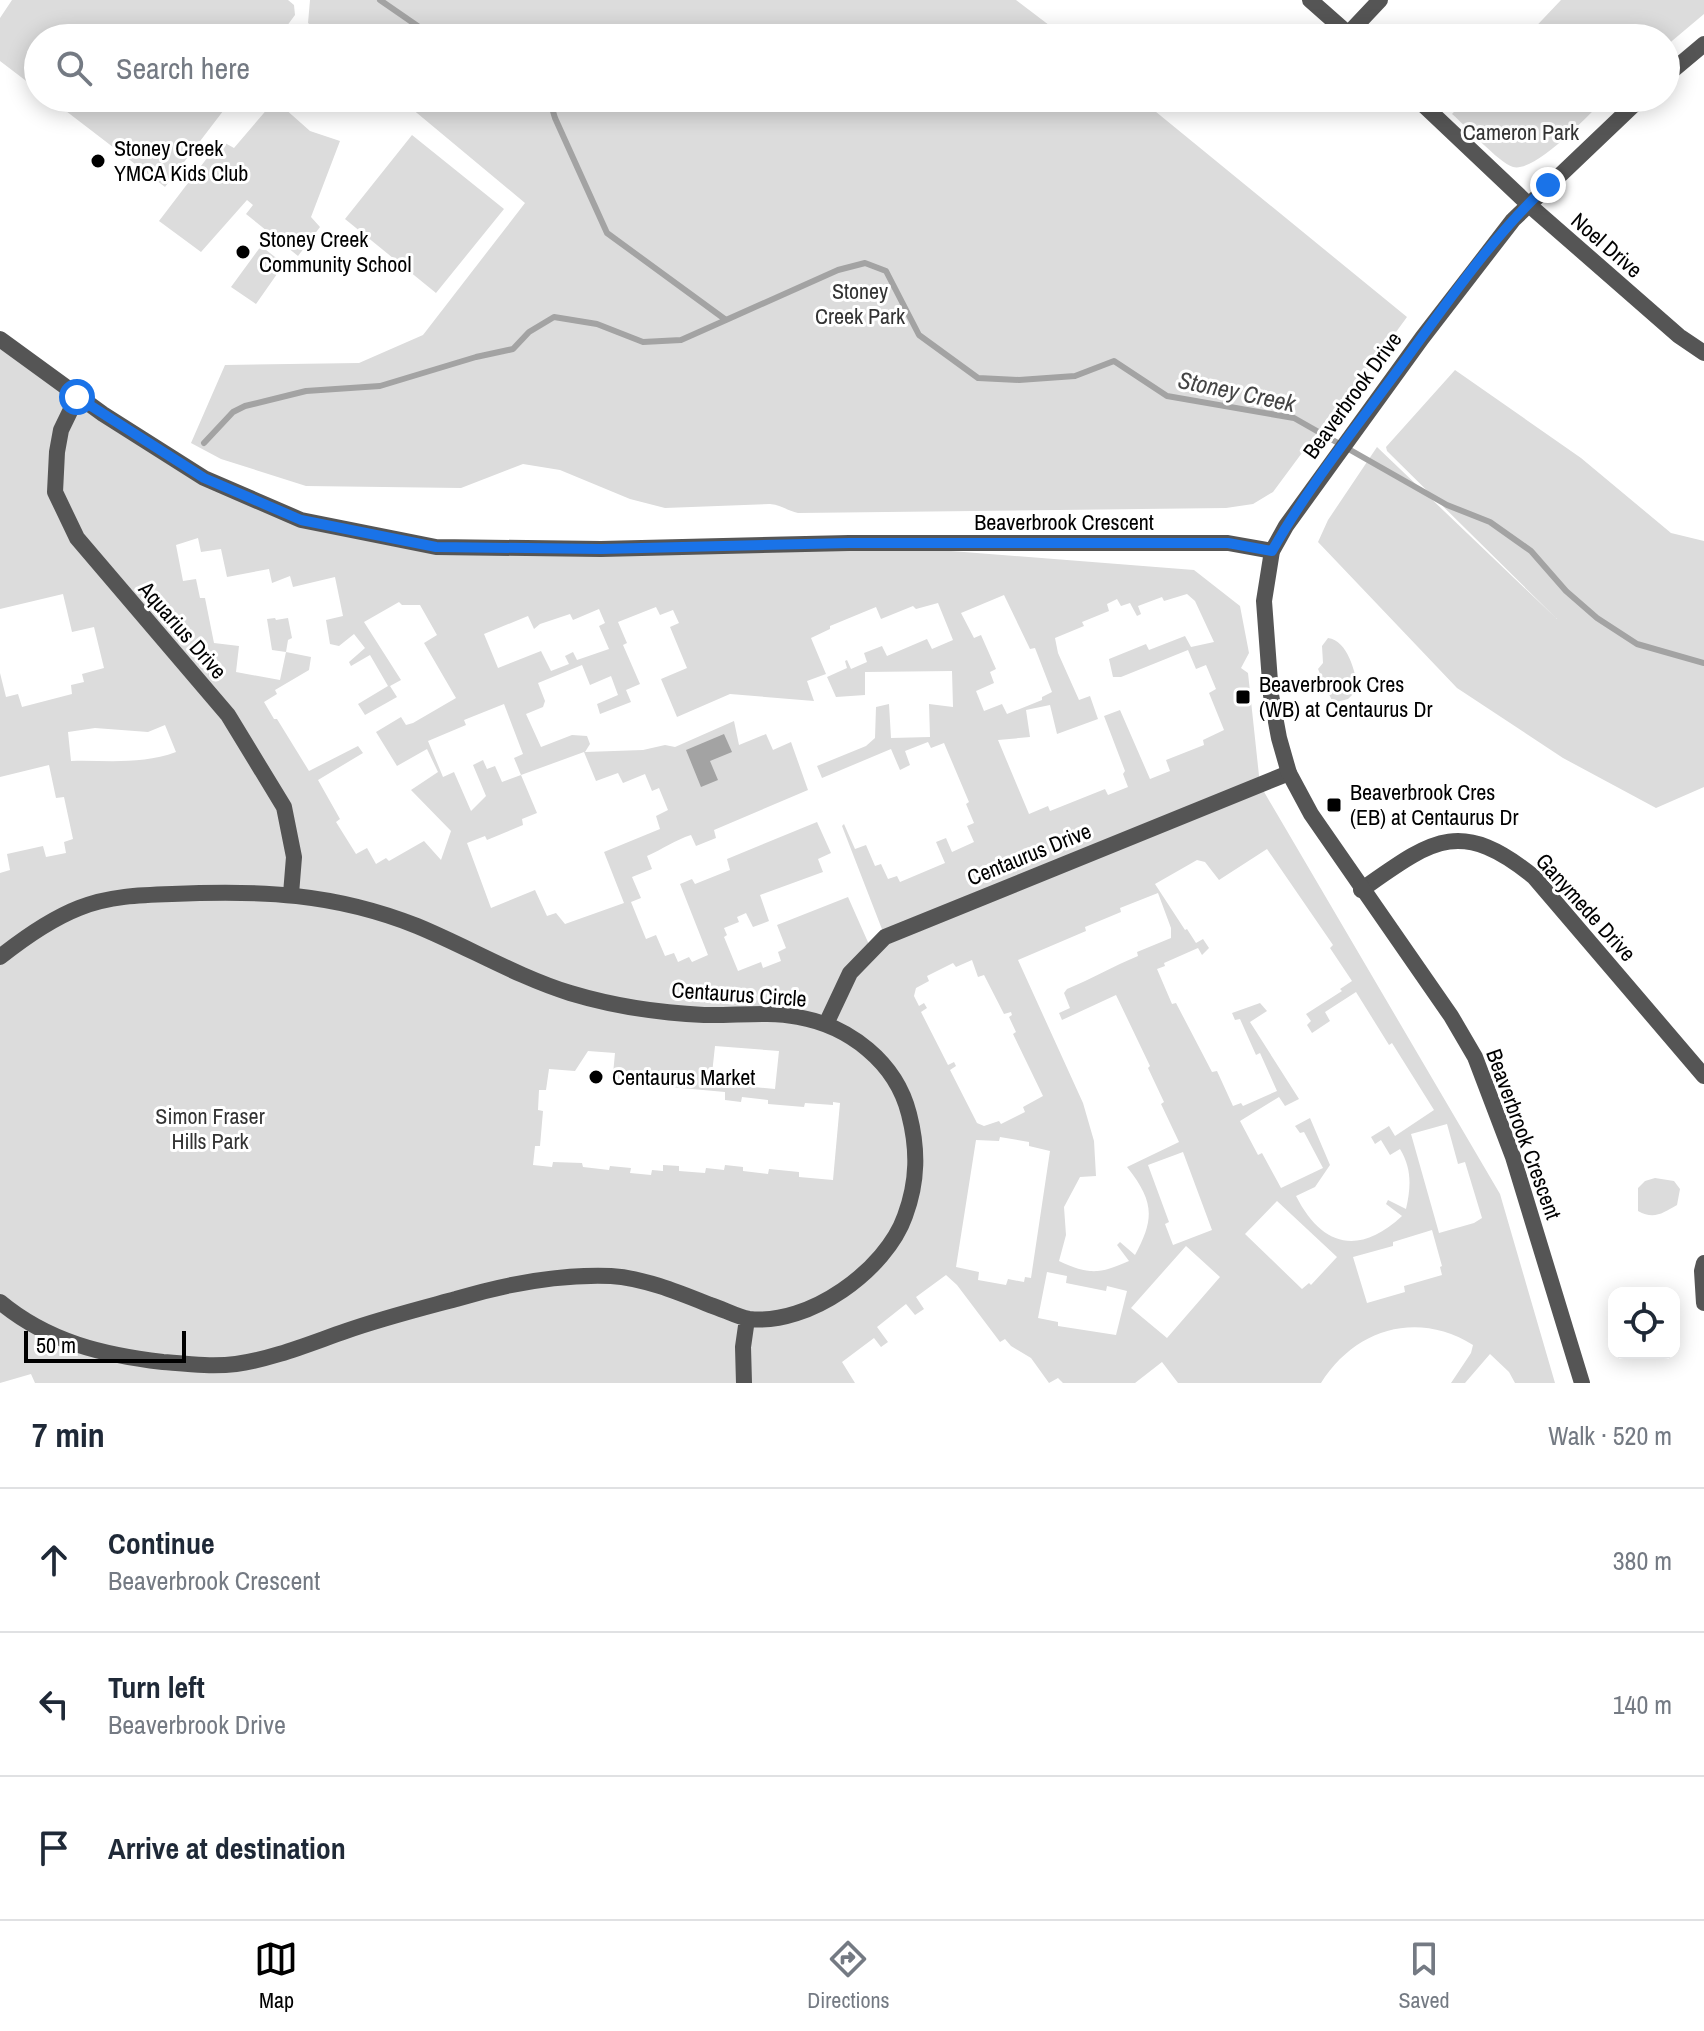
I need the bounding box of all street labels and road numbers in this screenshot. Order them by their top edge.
street label: Noel Drive [1565,206,1649,284]
street label: Beaverbrook Drive [1296,325,1408,465]
street label: Beaverbrook Crescent [974,507,1154,537]
street label: Aquarius Drive [132,574,234,685]
street label: Centaurus Drive [962,815,1096,893]
street label: Ganymede Drive [1529,846,1643,968]
street label: Centaurus Circle [670,974,808,1014]
street label: Beaverbrook Crescent [1479,1045,1569,1223]

